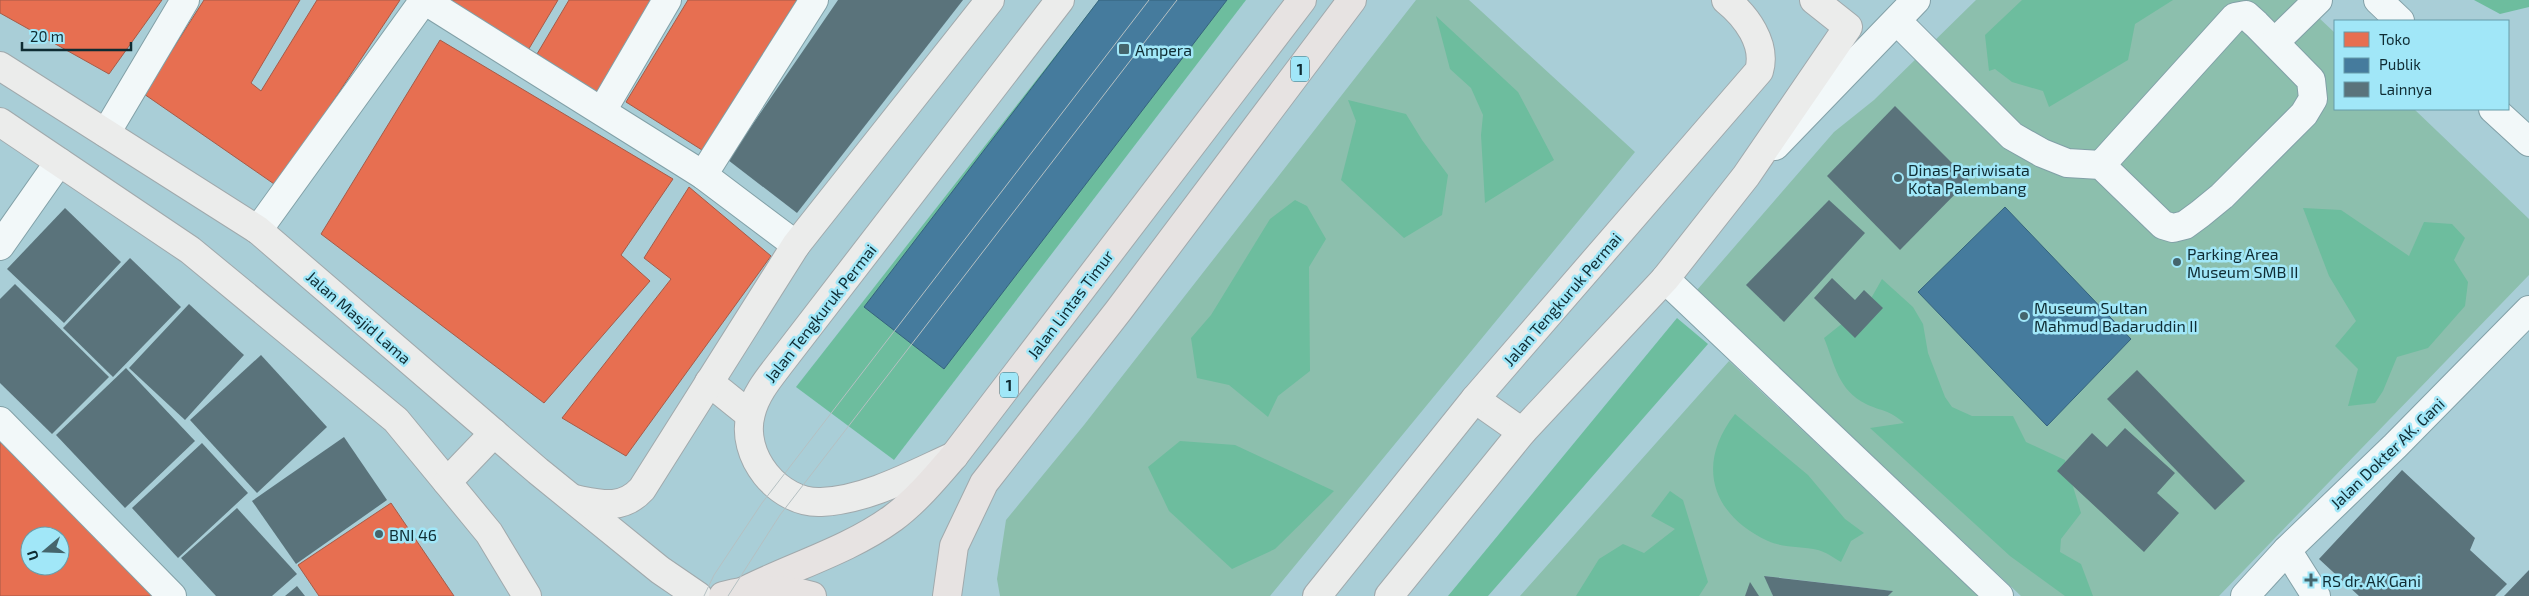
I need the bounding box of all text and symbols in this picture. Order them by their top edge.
scale bar [22,20,131,52]
legend [2334,20,2509,110]
text: 20 m [30,27,64,45]
text: Toko [2379,30,2411,48]
place label: Ampera [1135,40,1192,59]
marker: Ampera [1117,42,1131,56]
text: Publik [2379,55,2421,73]
road number: 1 [1291,56,1309,82]
text: Lainnya [2379,80,2432,98]
place label: Dinas Pariwisata Kota Palembang [1908,160,2030,197]
marker: Dinas Pariwisata Kota Palembang [1892,172,1904,184]
street label: Jalan Tengkuruk Permai [1499,229,1625,369]
street label: Jalan Tengkuruk Permai [760,240,880,386]
place label: Parking Area Museum SMB II [2187,244,2298,281]
street label: Jalan Lintas Timur [1023,245,1117,362]
marker: Parking Area Museum SMB II [2171,256,2183,268]
street label: Jalan Masjid Lama [302,266,415,368]
place label: Museum Sultan Mahmud Badaruddin II [2034,298,2198,335]
marker: Museum Sultan Mahmud Badaruddin II [2018,310,2030,322]
road number: 1 [1000,372,1018,398]
street label: Jalan Dokter AK. Gani [2326,394,2448,512]
place label: BNI 46 [389,525,437,544]
north arrow [20,526,70,576]
marker: BNI 46 [373,528,385,540]
text: U [23,548,42,563]
place label: RS dr. AK Gani [2322,571,2421,590]
marker: RS dr. AK Gani [2304,573,2318,587]

